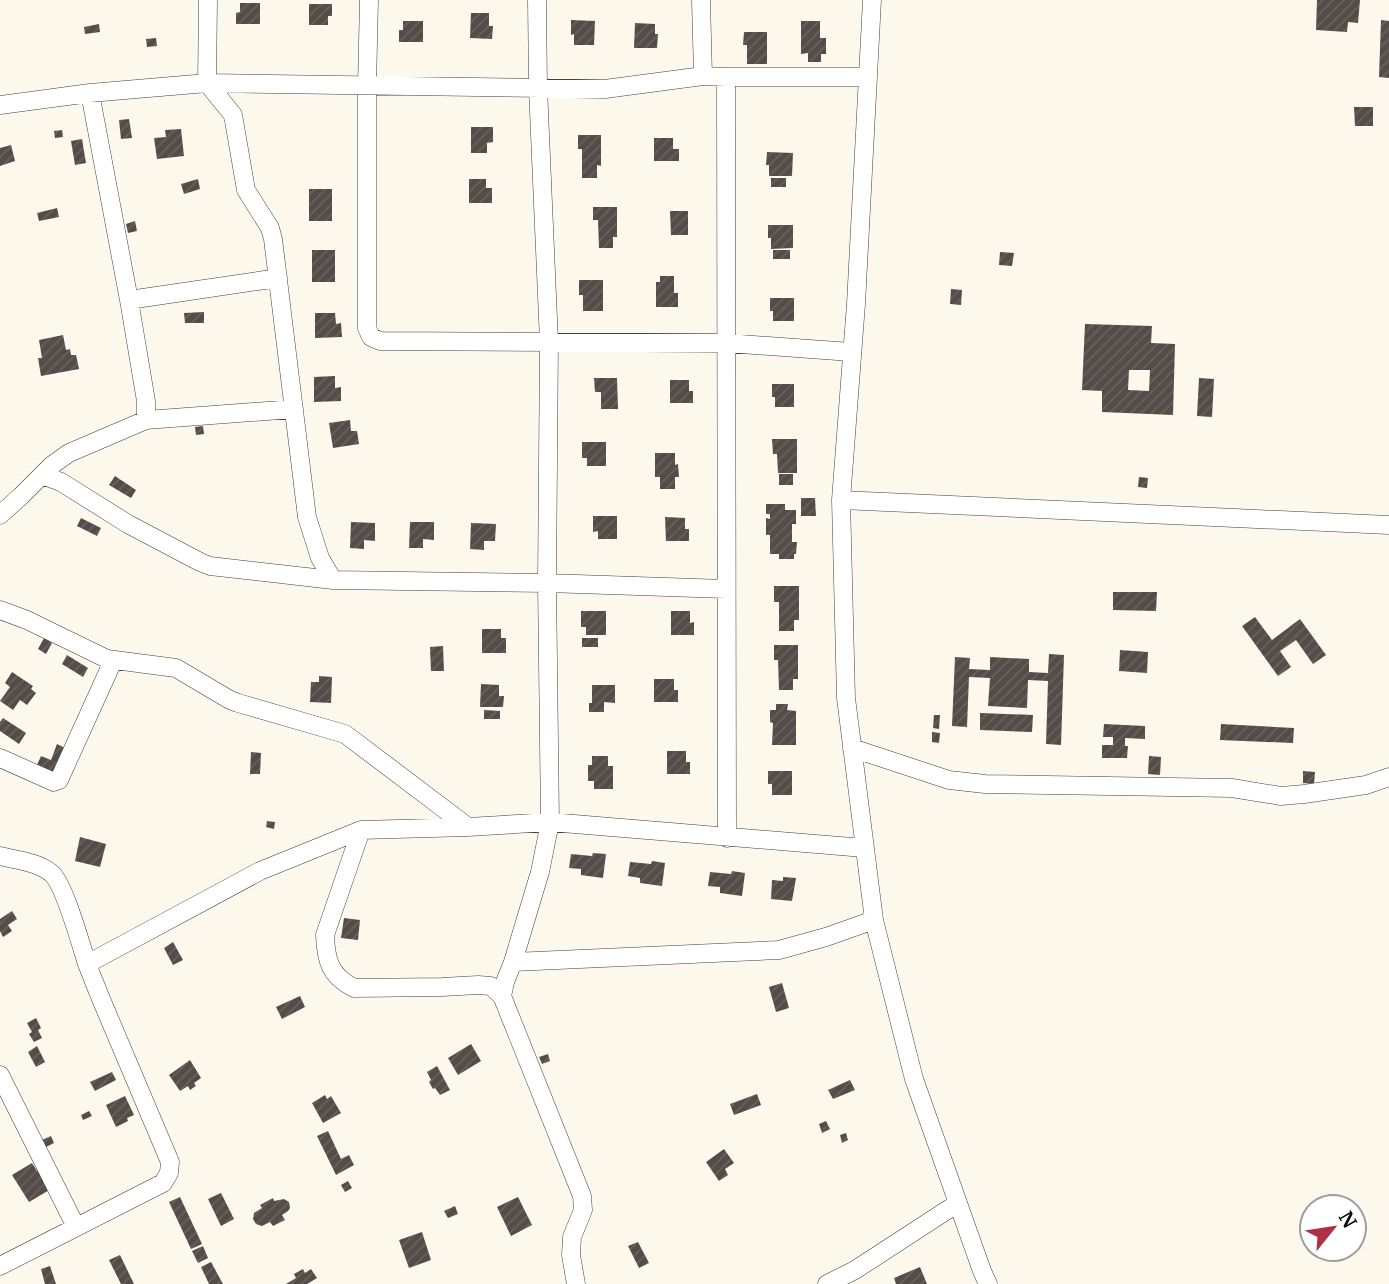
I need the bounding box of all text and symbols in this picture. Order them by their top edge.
north arrow [1298,1193,1368,1263]
text: N [1334,1207,1362,1232]

